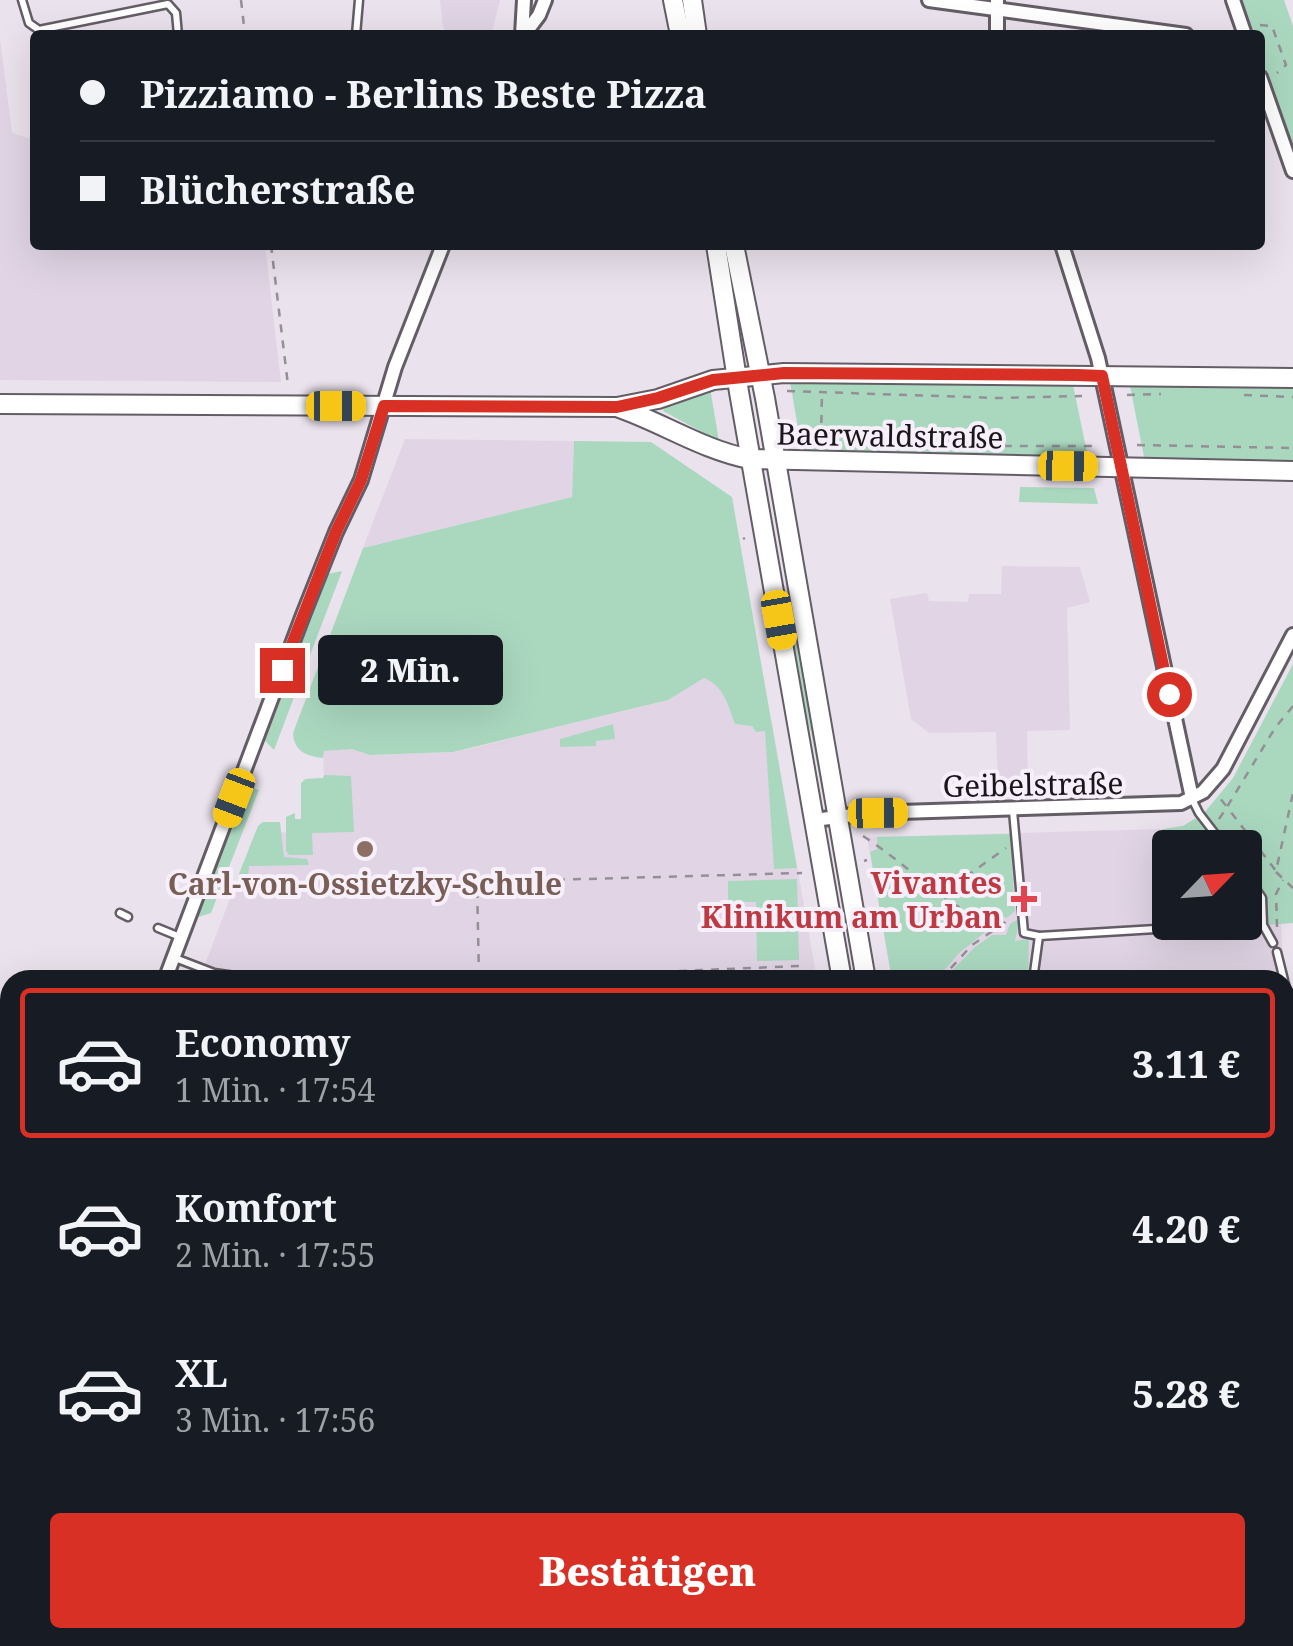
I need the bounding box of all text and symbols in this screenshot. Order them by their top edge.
text: Pizziamo - Berlins Beste Pizza [140,67,707,119]
text: Blücherstraße [140,163,415,215]
car [306,391,366,421]
street label: Baerwaldstraße [776,413,1004,457]
car [1038,450,1098,482]
car [759,588,799,652]
callout: 2 Min. [317,635,502,705]
route end [260,648,305,693]
text: 2 Min. [360,648,461,691]
route start [1147,672,1192,717]
street label: Geibelstraße [942,762,1124,806]
car [209,765,259,831]
car [848,797,908,829]
north arrow [1152,830,1262,940]
map controls [1152,830,1262,940]
marker: Carl-von-Ossietzky-Schule [354,838,376,860]
place label: Vivantes Klinikum am Urban [701,862,1002,937]
place label: Carl-von-Ossietzky-Schule [168,863,562,904]
marker: Vivantes Klinikum am Urban [1011,886,1037,912]
text: Economy [175,1016,351,1068]
icon: car [55,1018,145,1108]
text: 3.11 € [1132,1037,1240,1089]
text: 1 Min. · 17:54 [175,1068,375,1111]
text: Komfort [175,1181,337,1233]
icon: car [55,1183,145,1273]
text: 4.20 € [1132,1202,1240,1254]
text: 2 Min. · 17:55 [175,1233,375,1276]
text: XL [175,1346,228,1398]
icon: car [55,1348,145,1438]
text: 5.28 € [1132,1367,1240,1419]
text: 3 Min. · 17:56 [175,1398,375,1441]
button: Bestätigen [50,1513,1245,1628]

